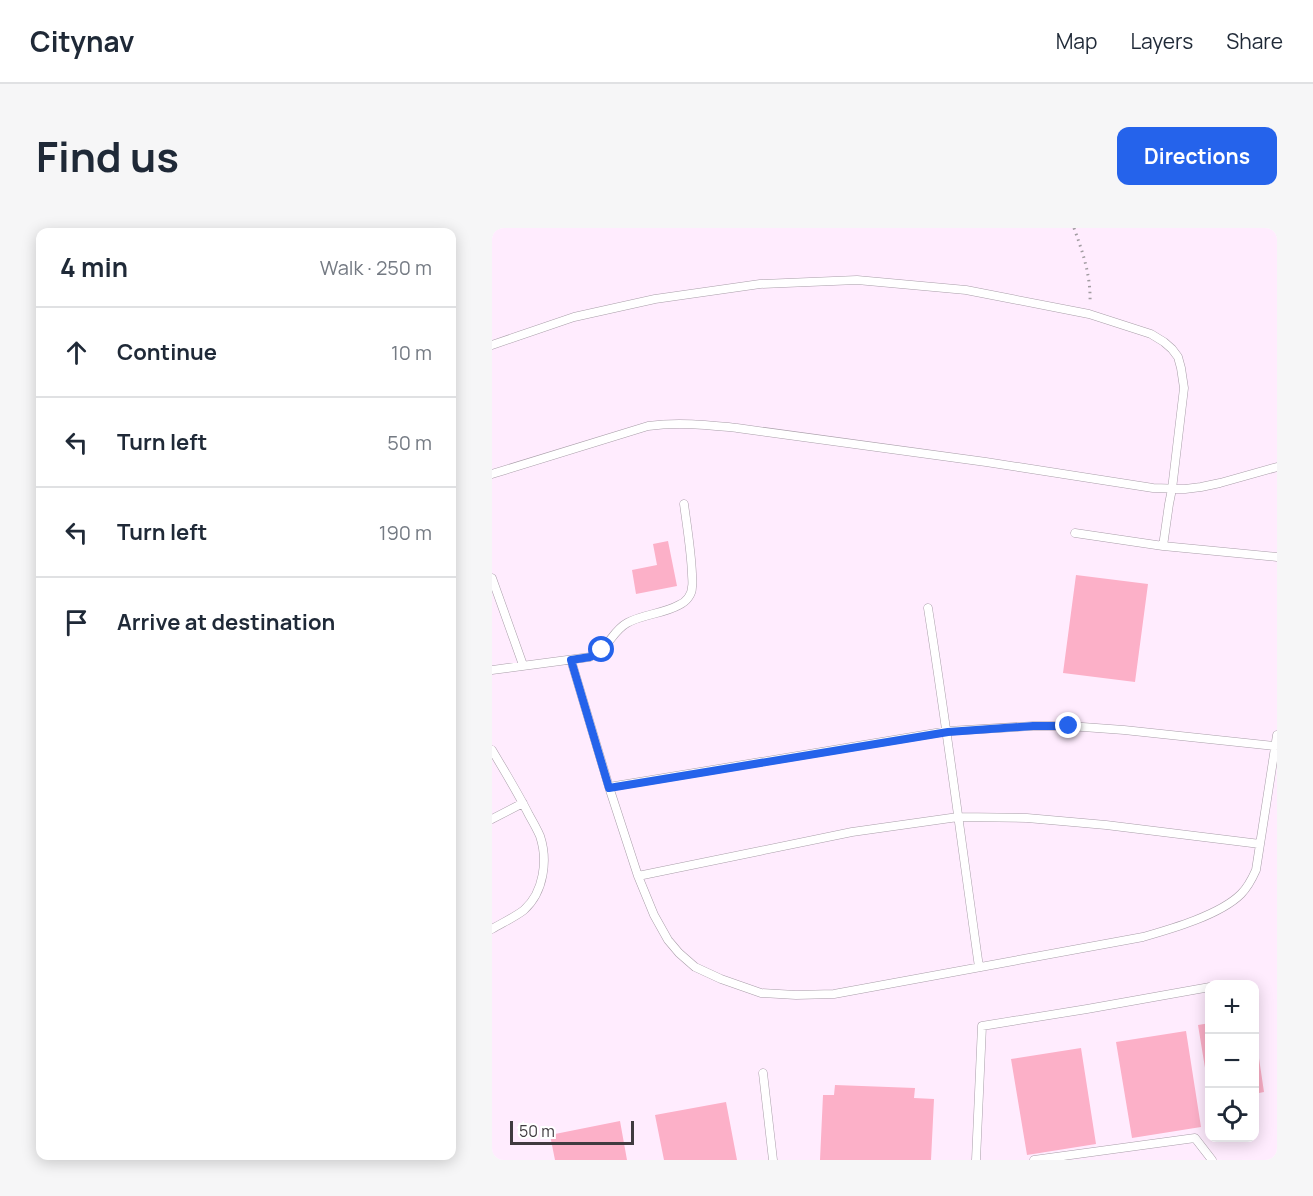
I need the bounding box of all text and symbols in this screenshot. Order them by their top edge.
text: Citynav [30,22,134,60]
text: Map [1056,27,1097,55]
text: Layers [1130,27,1193,55]
text: Share [1226,27,1283,55]
text: Find us [36,127,179,185]
button: Directions [1117,127,1277,185]
text: 4 min [60,249,128,285]
text: Walk · 250 m [320,254,432,281]
icon: ahead [60,336,93,369]
text: Continue [117,337,217,367]
text: 10 m [391,339,432,366]
icon: left [60,426,93,459]
text: Turn left [117,427,207,457]
text: 50 m [387,429,432,456]
icon: left [60,516,93,549]
text: Turn left [117,517,207,547]
text: 190 m [379,519,432,546]
icon: arrive [60,606,93,639]
text: Arrive at destination [117,607,335,637]
route start [588,636,614,662]
route end [1055,712,1081,738]
map controls [1205,980,1259,1142]
button: + [1205,980,1259,1034]
button: − [1205,1034,1259,1088]
button: locate [1205,1088,1259,1142]
scale bar [510,1118,634,1146]
text: 50 m [519,1120,555,1142]

